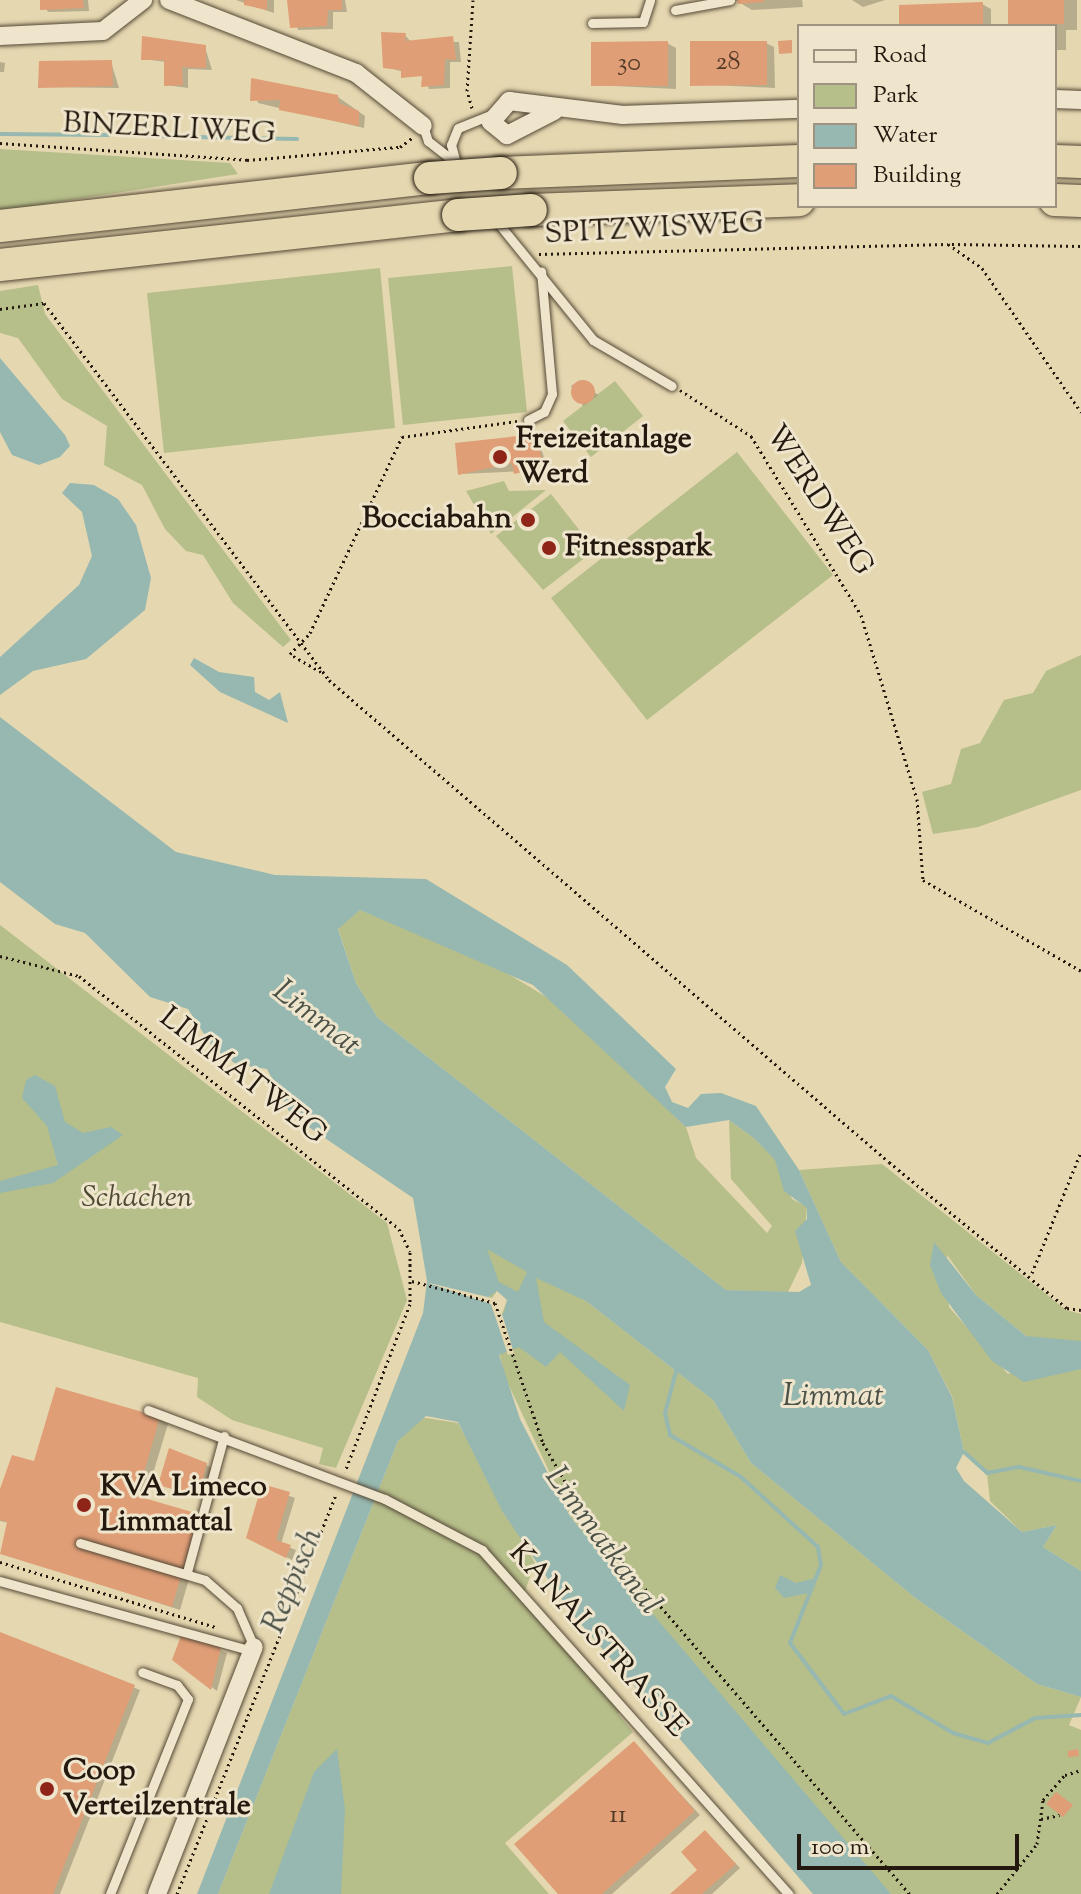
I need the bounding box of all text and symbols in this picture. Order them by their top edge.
legend [797,24,1057,208]
text: Road [873,39,927,73]
house number: 28 [715,47,741,79]
house number: 30 [617,48,641,80]
text: Park [873,79,919,113]
street label: BINZERLIWEG [62,106,276,154]
text: Water [873,119,937,153]
text: Building [873,159,961,193]
street label: SPITZWISWEG [544,206,764,254]
street label: WERDWEG [756,419,880,583]
place label: Freizeitanlage Werd [516,422,692,492]
marker: Freizeitanlage Werd [491,448,509,466]
place label: Bocciabahn [362,502,512,538]
marker: Bocciabahn [519,511,537,529]
place label: Fitnesspark [565,530,712,566]
marker: Fitnesspark [540,539,558,557]
water label: Limmat [264,973,368,1065]
street label: LIMMATWEG [151,1001,333,1153]
park label: Schachen [81,1181,193,1217]
water label: Limmat [782,1378,884,1416]
water label: Limmatkanal [535,1459,669,1623]
place label: KVA Limeco Limmattal [100,1470,267,1540]
marker: KVA Limeco Limmattal [75,1496,93,1514]
water label: Reppisch [256,1523,332,1639]
street label: KANALSTRASSE [500,1536,694,1746]
place label: Coop Verteilzentrale [63,1754,251,1824]
marker: Coop Verteilzentrale [38,1780,56,1798]
house number: 11 [609,1800,627,1832]
scale bar [801,1818,1023,1868]
text: 100 m [811,1831,869,1865]

